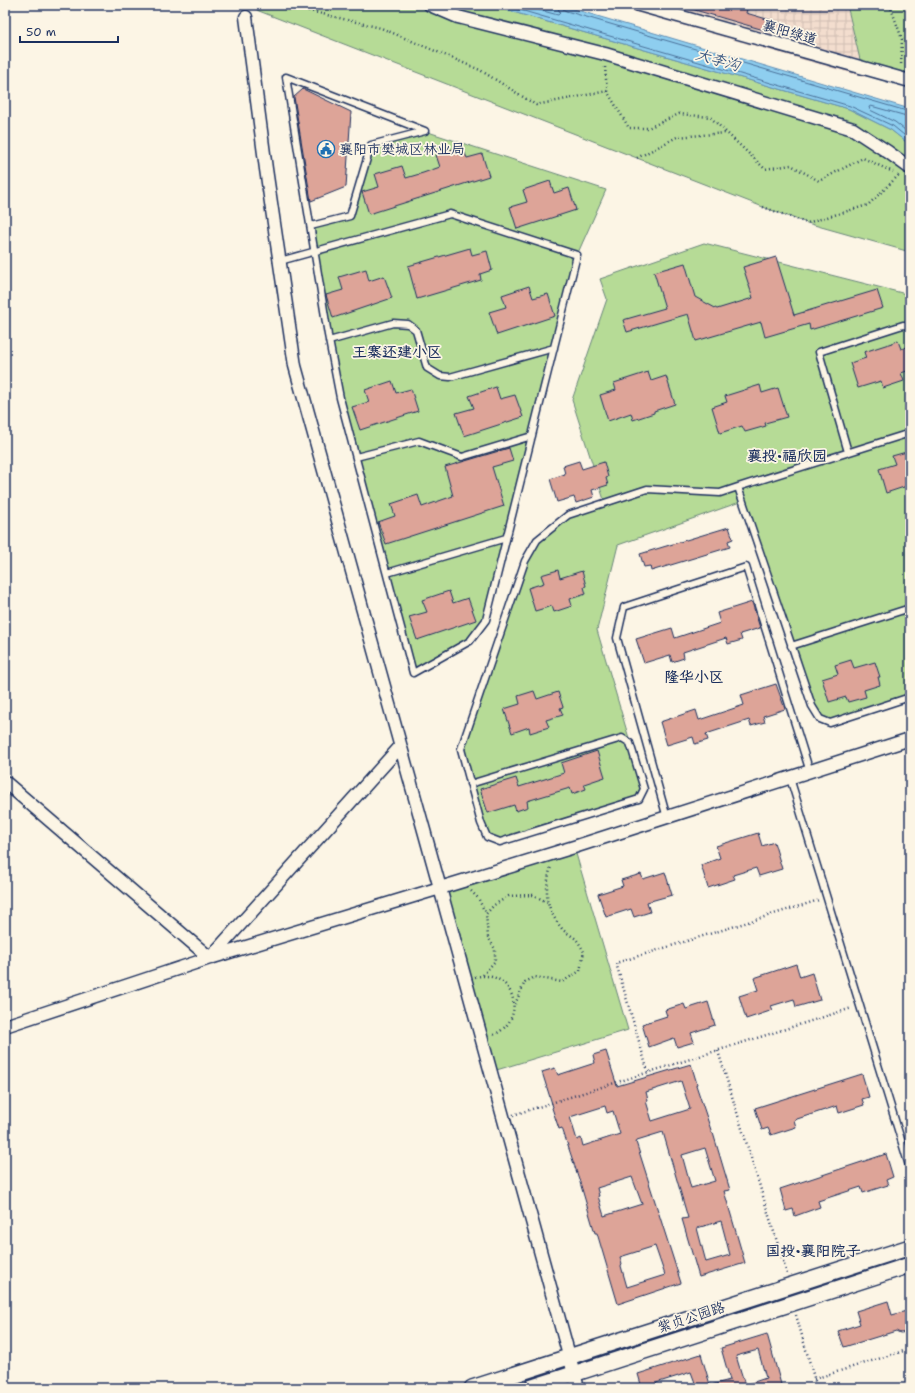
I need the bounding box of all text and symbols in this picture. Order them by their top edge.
street label: 襄阳绿道 [761,16,819,48]
scale bar [20,18,118,44]
text: 50 m [26,24,56,40]
water label: 大李沟 [694,44,744,76]
public building icon: 襄阳市樊城区林业局 [316,139,336,159]
place label: 襄阳市樊城区林业局 [339,140,465,158]
district label: 王寨还建小区 [352,342,442,362]
district label: 襄投·福欣园 [747,446,827,466]
district label: 隆华小区 [664,667,724,687]
district label: 国投·襄阳院子 [765,1241,861,1261]
street label: 紫贞公园路 [655,1298,727,1336]

